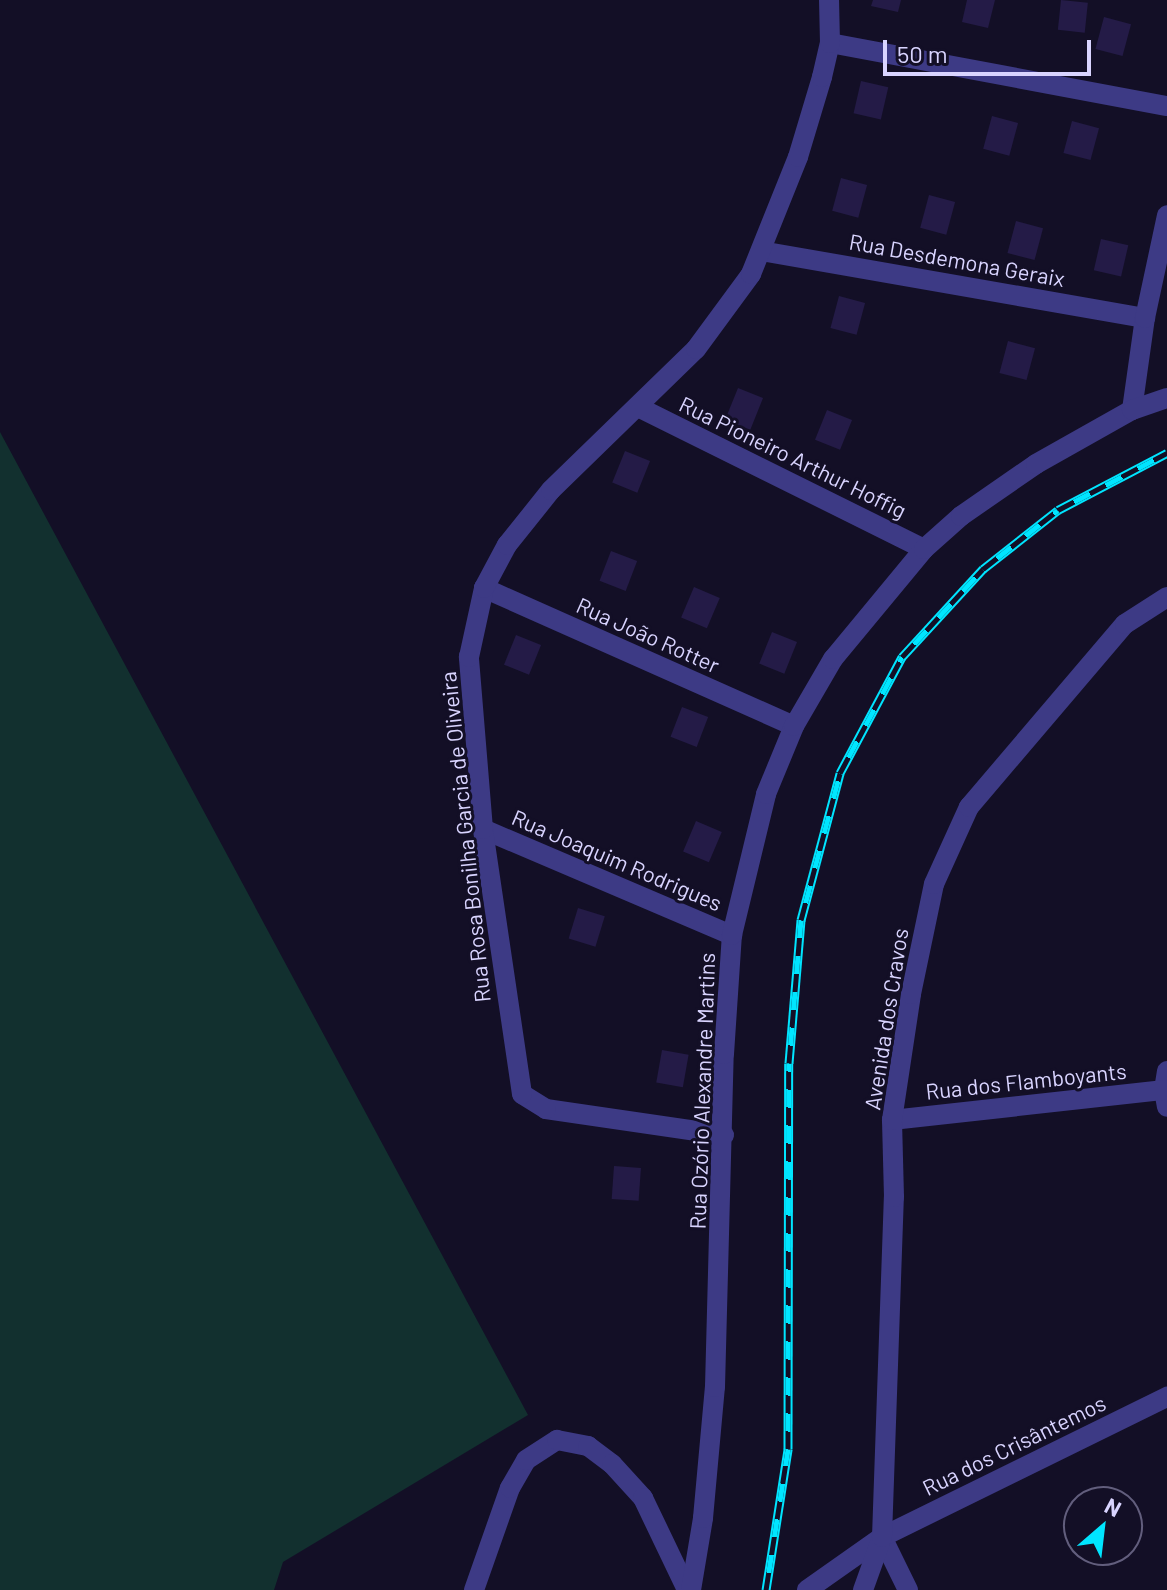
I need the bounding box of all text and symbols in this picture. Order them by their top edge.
scale bar [887,24,1095,74]
text: 50 m [897,39,948,68]
street label: Rua Desdemona Geraix [847,228,1067,292]
street label: Rua Pioneiro Arthur Hoffig [675,391,911,523]
street label: Rua João Rotter [572,592,724,678]
street label: Rua Rosa Bonilha Garcia de Oliveira [434,670,496,1004]
street label: Rua Joaquim Rodrigues [508,804,726,916]
street label: Avenida dos Cravos [859,926,913,1112]
street label: Rua Ozório Alexandre Martins [684,952,720,1230]
street label: Rua dos Flamboyants [924,1057,1128,1105]
street label: Rua dos Crisântemos [918,1389,1110,1501]
north arrow [1063,1486,1143,1566]
text: N [1101,1492,1126,1521]

